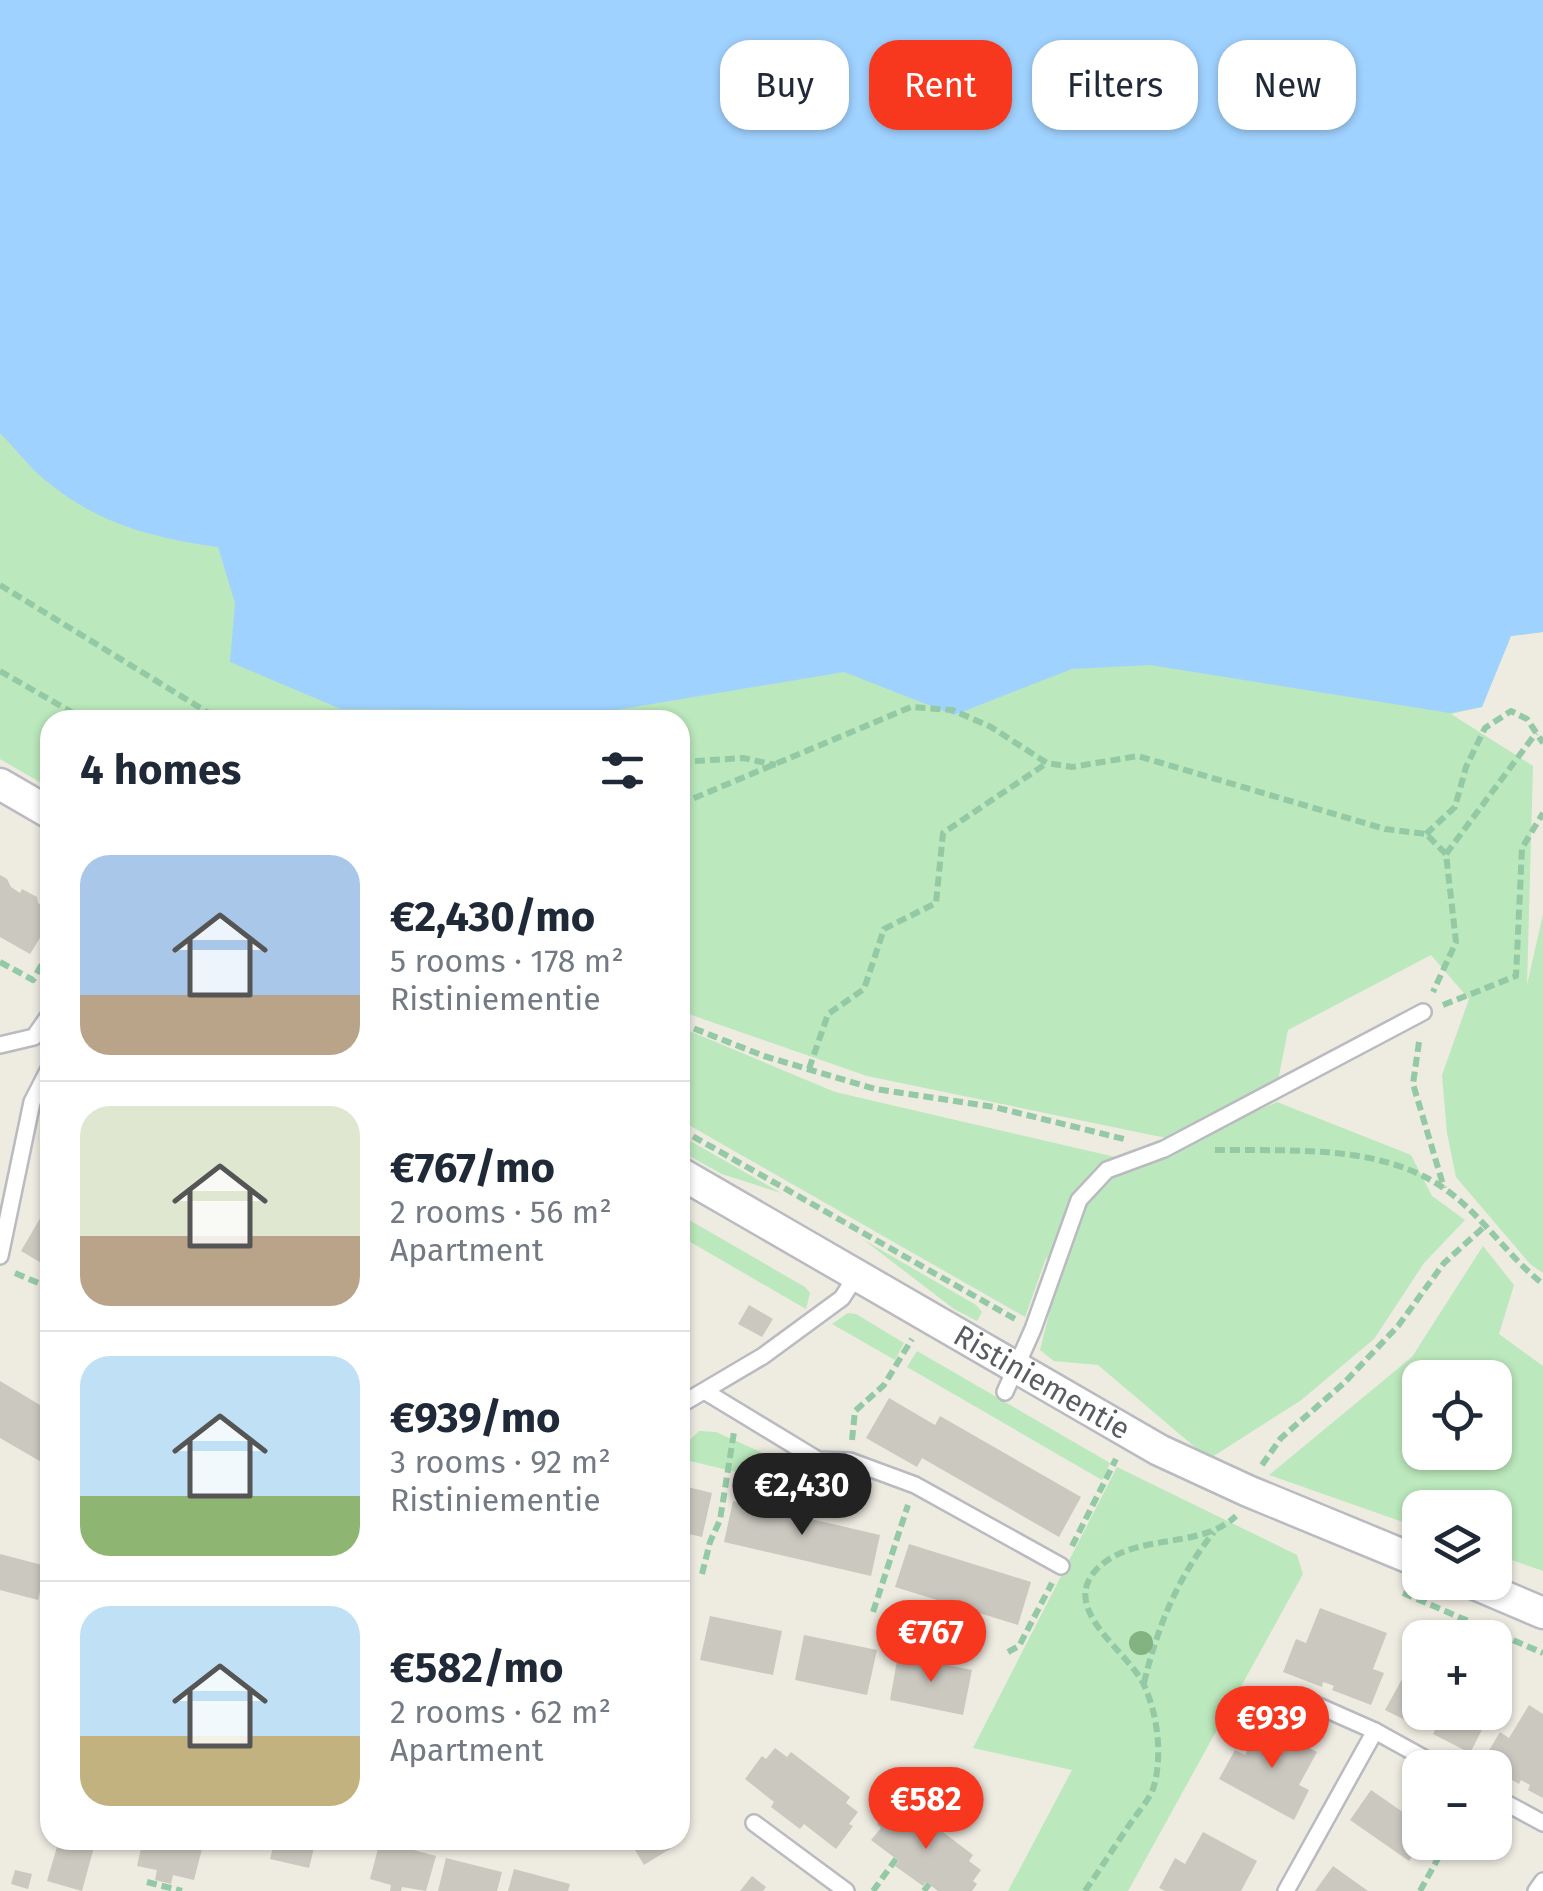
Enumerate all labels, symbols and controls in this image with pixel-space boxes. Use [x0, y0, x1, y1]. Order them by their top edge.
chip: Buy [720, 40, 849, 130]
chip: Rent [869, 40, 1012, 130]
chip: Filters [1032, 40, 1198, 130]
chip: New [1218, 40, 1356, 130]
icon: filters [595, 743, 650, 798]
text: 4 homes [80, 745, 241, 795]
text: €2,430/mo [390, 892, 595, 942]
icon: home [160, 895, 280, 1015]
text: 5 rooms · 178 m² [390, 942, 624, 980]
text: Ristiniementie [390, 980, 601, 1018]
text: €767/mo [390, 1143, 555, 1193]
icon: home [160, 1146, 280, 1266]
text: 2 rooms · 56 m² [390, 1193, 612, 1231]
text: Apartment [390, 1231, 544, 1269]
street label: Ristiniementie [947, 1317, 1136, 1447]
map controls [1402, 1360, 1512, 1860]
button: locate [1402, 1360, 1512, 1470]
text: €939/mo [390, 1393, 561, 1443]
icon: home [160, 1396, 280, 1516]
text: 3 rooms · 92 m² [390, 1443, 611, 1481]
pin: €2,430 [721, 1453, 883, 1538]
text: €2,430 [754, 1466, 850, 1504]
text: Ristiniementie [390, 1481, 601, 1519]
button: layers [1402, 1490, 1512, 1600]
pin: €767 [872, 1600, 990, 1685]
text: €767 [898, 1613, 964, 1651]
button: + [1402, 1620, 1512, 1730]
text: €582/mo [390, 1643, 564, 1693]
icon: home [160, 1646, 280, 1766]
pin: €939 [1213, 1686, 1331, 1771]
text: 2 rooms · 62 m² [390, 1693, 611, 1731]
text: €939 [1237, 1699, 1307, 1737]
text: Apartment [390, 1731, 544, 1769]
button: − [1402, 1750, 1512, 1860]
pin: €582 [867, 1767, 985, 1852]
text: €582 [891, 1780, 961, 1818]

